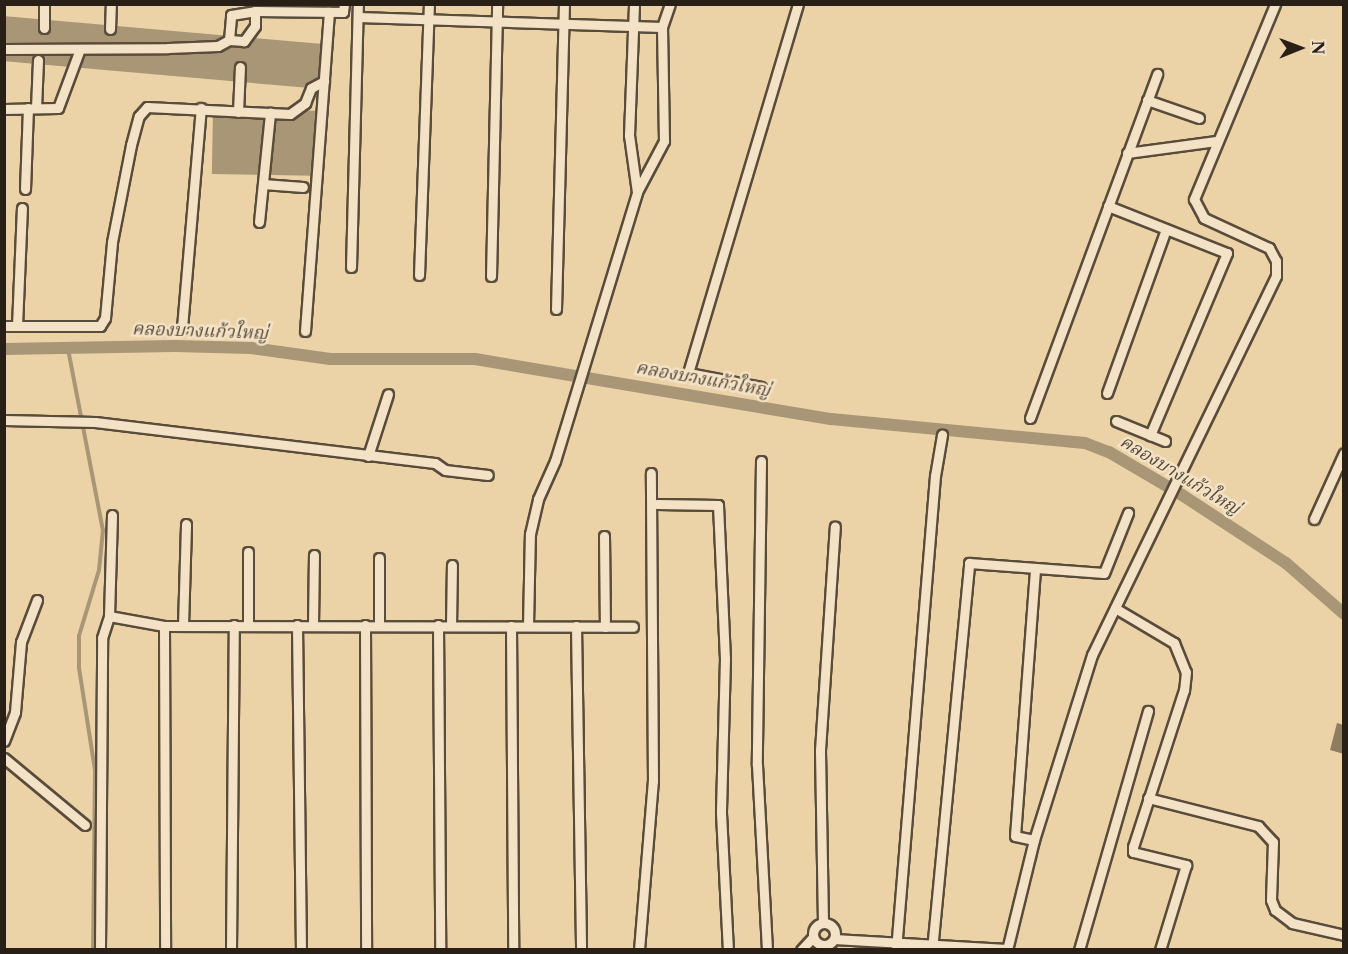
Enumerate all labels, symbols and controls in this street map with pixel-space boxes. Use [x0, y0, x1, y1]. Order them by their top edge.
north arrow [1270, 18, 1330, 78]
text: N [1308, 41, 1328, 55]
water label: คลองบางแก้วใหญ่ [132, 318, 268, 344]
water label: คลองบางแก้วใหญ่ [634, 357, 772, 401]
water label: คลองบางแก้วใหญ่ [1116, 431, 1244, 519]

